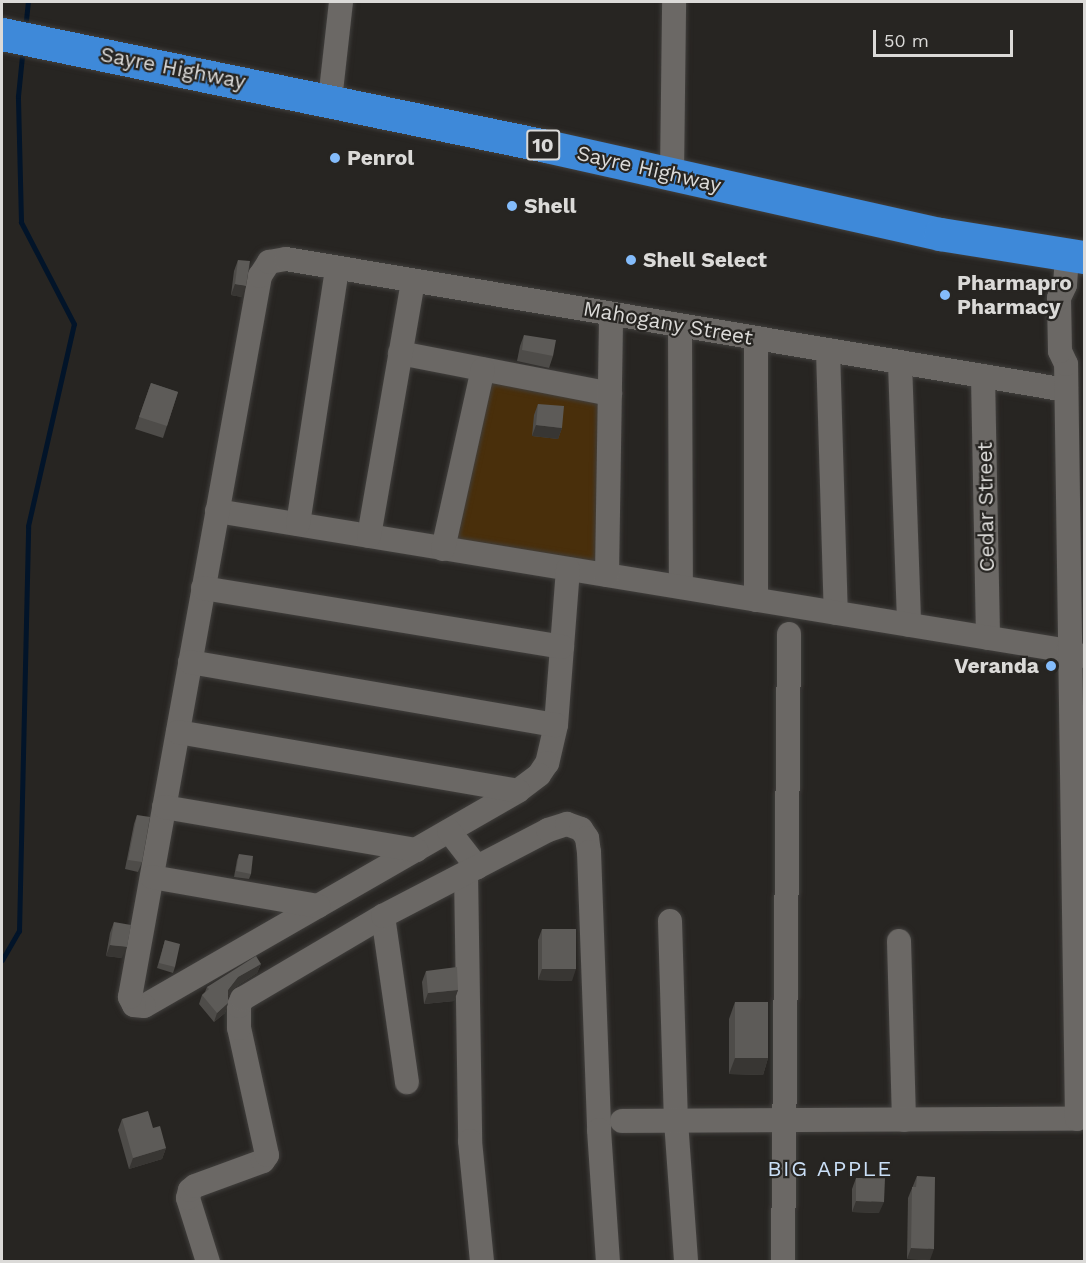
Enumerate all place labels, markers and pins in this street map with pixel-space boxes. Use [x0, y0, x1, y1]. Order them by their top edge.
place label: Penrol [347, 145, 414, 171]
marker: Penrol [328, 151, 342, 165]
place label: Shell [524, 193, 576, 219]
marker: Shell [505, 199, 519, 213]
place label: Shell Select [643, 247, 767, 273]
marker: Shell Select [624, 253, 638, 267]
place label: Pharmapro Pharmacy [957, 270, 1072, 320]
marker: Pharmapro Pharmacy [938, 288, 952, 302]
place label: Veranda [954, 653, 1039, 679]
marker: Veranda [1044, 659, 1058, 673]

